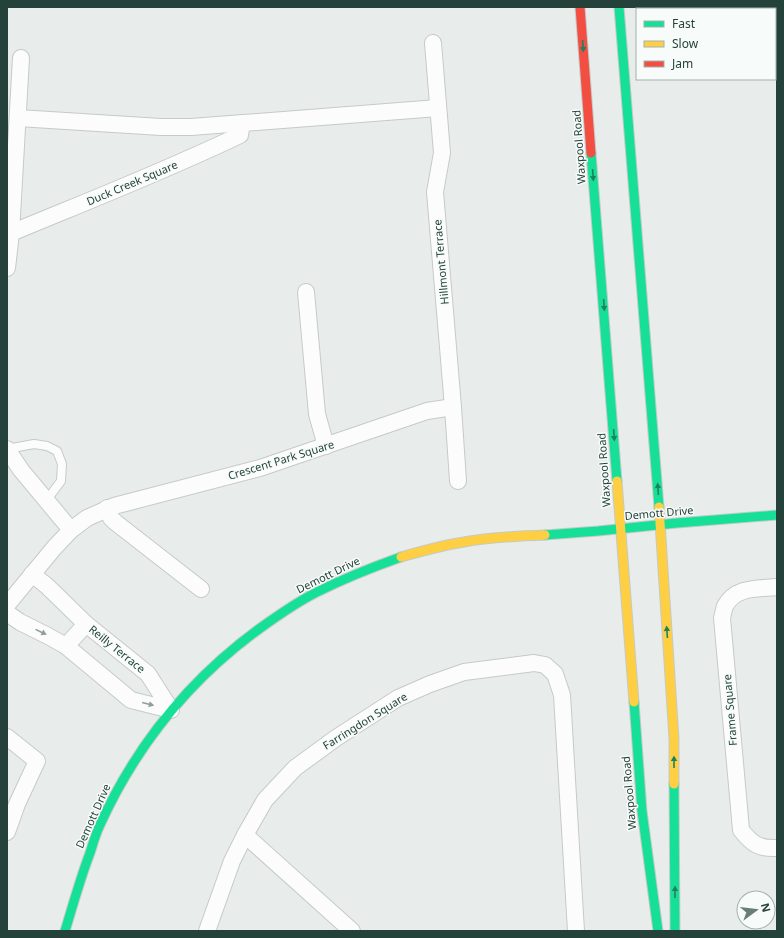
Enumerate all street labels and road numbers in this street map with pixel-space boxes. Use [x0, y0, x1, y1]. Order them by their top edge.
street label: Waxpool Road [568, 109, 589, 185]
street label: Duck Creek Square [84, 157, 180, 209]
street label: Hillmont Terrace [429, 219, 452, 305]
street label: Waxpool Road [593, 432, 614, 508]
street label: Crescent Park Square [226, 436, 336, 483]
street label: Demott Drive [624, 502, 694, 523]
street label: Demott Drive [293, 553, 362, 596]
street label: Reilly Terrace [86, 621, 149, 676]
street label: Frame Square [719, 674, 740, 746]
street label: Farringdon Square [320, 689, 410, 753]
street label: Waxpool Road [618, 755, 639, 831]
street label: Demott Drive [72, 781, 113, 850]

